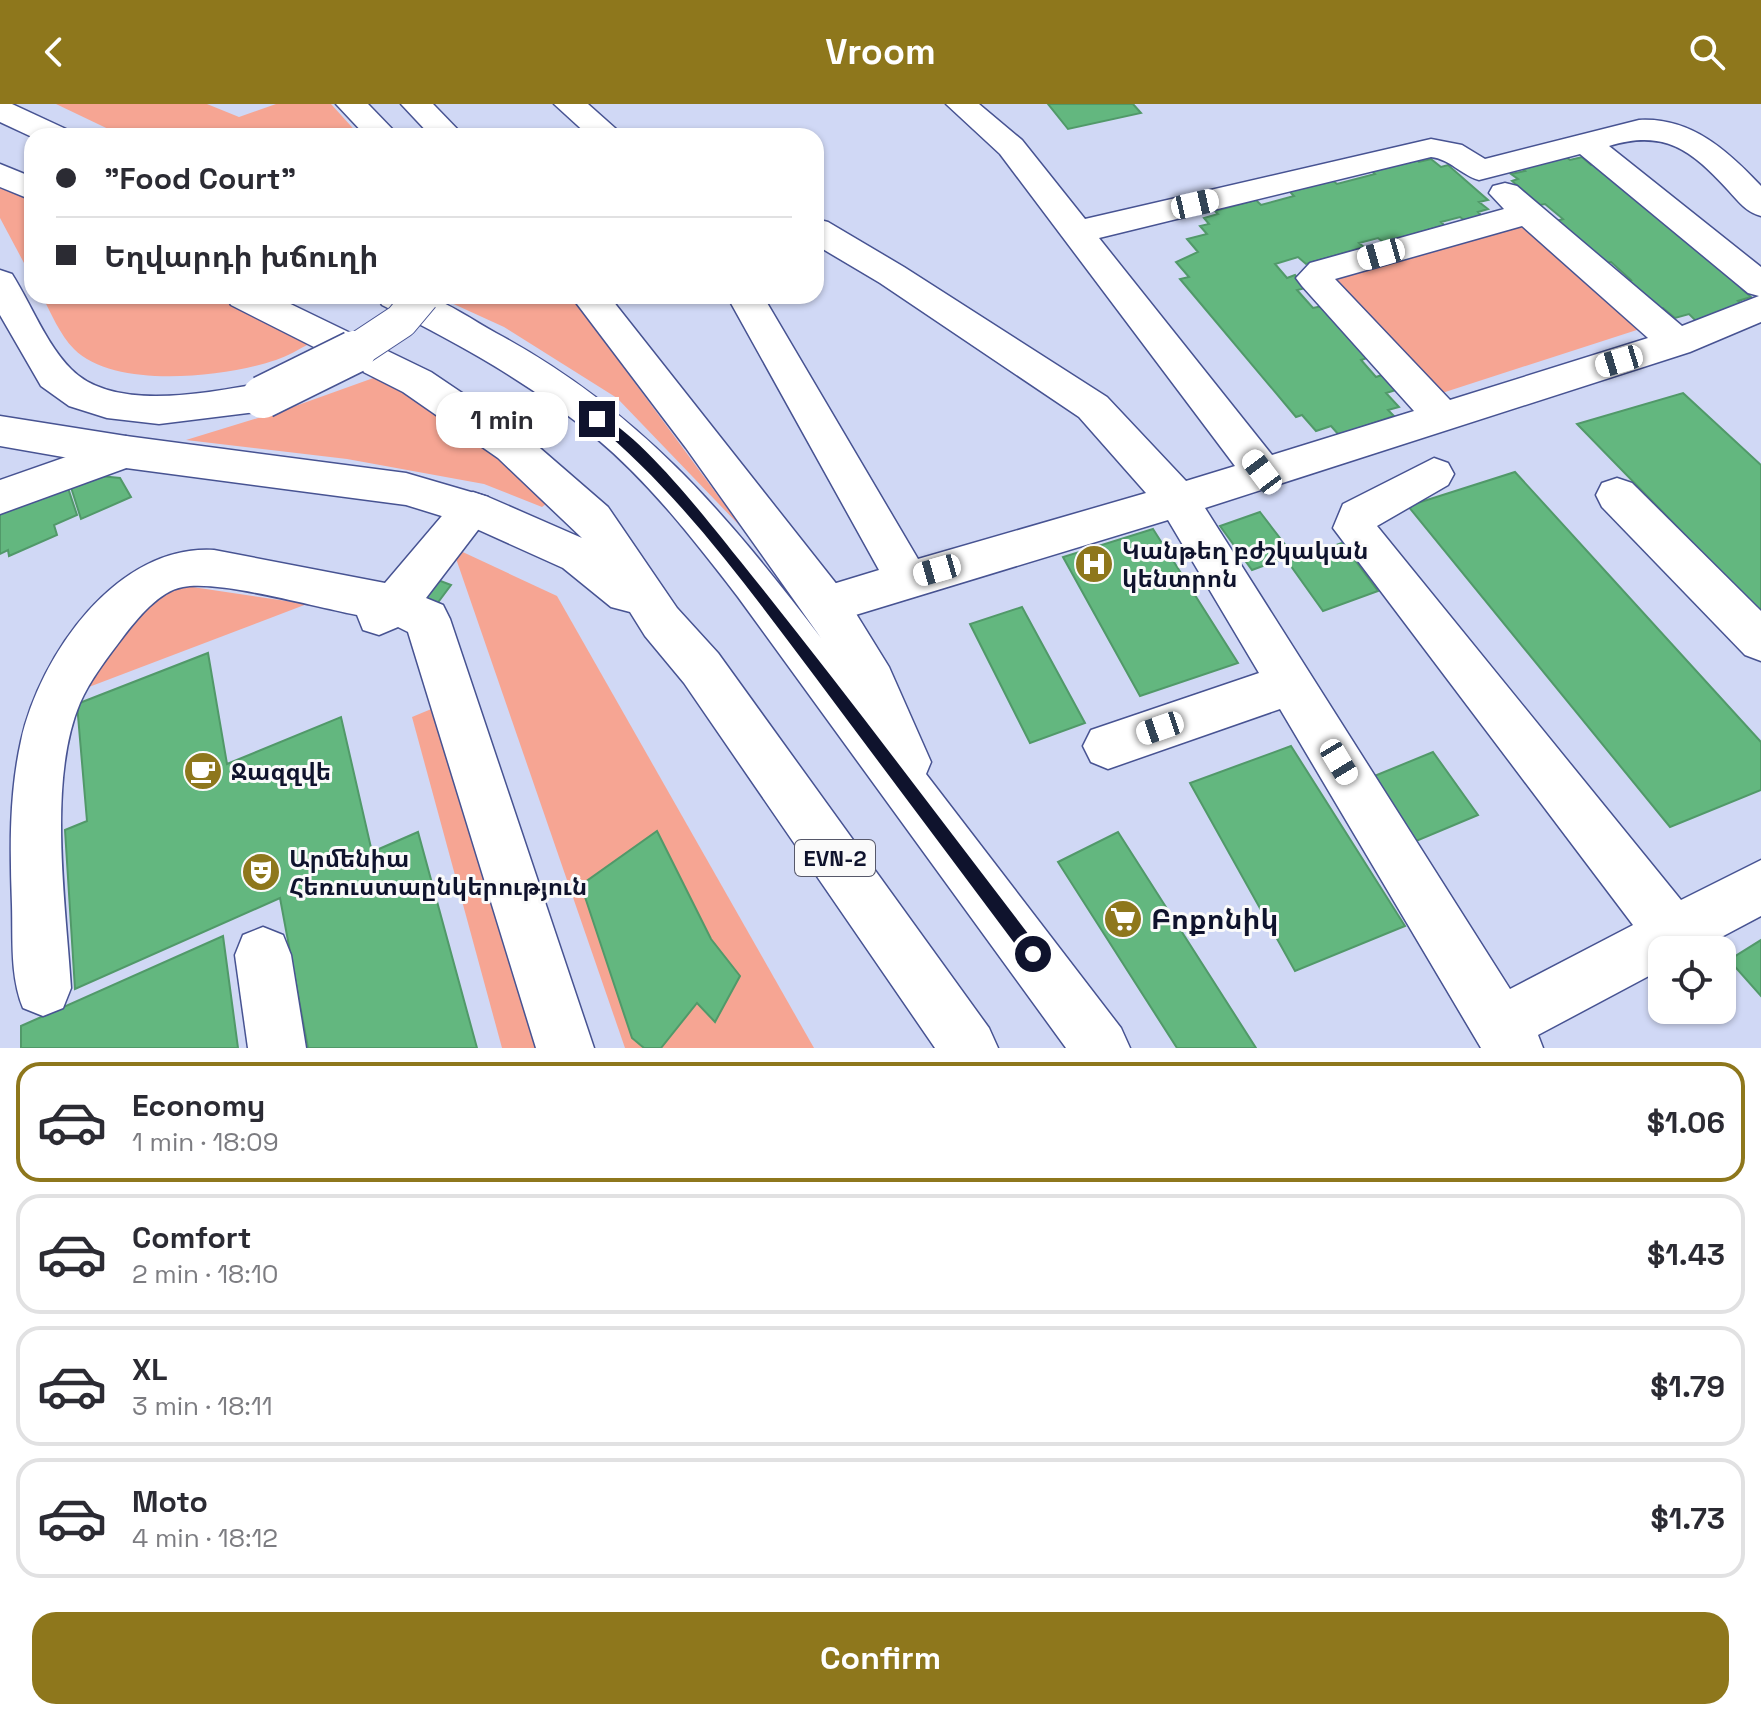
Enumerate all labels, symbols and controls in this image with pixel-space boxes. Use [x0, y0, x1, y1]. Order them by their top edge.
text: Vroom [825, 29, 936, 75]
icon: back [32, 30, 76, 74]
icon: search [1685, 30, 1729, 74]
text: "Food Court" [104, 159, 296, 198]
car [1169, 187, 1221, 221]
car [1355, 236, 1407, 272]
text: Եղվարդի խճուղի [104, 237, 378, 276]
car [1593, 343, 1645, 379]
callout: 1 min [437, 391, 569, 447]
route end [579, 401, 615, 437]
text: 1 min [470, 403, 534, 437]
car [1238, 446, 1286, 498]
place label: Կանթեղ բժշկական կենտրոն [1122, 535, 1368, 594]
hospital icon: Կանթեղ բժշկական կենտրոն [1073, 543, 1115, 585]
car [911, 552, 963, 588]
car [1133, 709, 1187, 747]
car [1316, 735, 1362, 789]
cafe icon: Ջազզվե [182, 750, 224, 792]
place label: Ջազզվե [231, 756, 331, 787]
road number: EVN-2 [795, 840, 875, 876]
place label: Արմենիա Հեռուստաընկերություն [289, 843, 587, 902]
theatre icon: Արմենիա Հեռուստաընկերություն [240, 851, 282, 893]
supermarket icon: Բոքոնիկ [1102, 898, 1144, 940]
place label: Բոքոնիկ [1151, 901, 1279, 937]
route start [1015, 936, 1051, 972]
map controls [1648, 936, 1736, 1024]
button: locate [1648, 936, 1736, 1024]
icon: car [36, 1086, 108, 1158]
text: Economy [132, 1086, 265, 1125]
text: $1.06 [1647, 1103, 1725, 1142]
text: 1 min · 18:09 [132, 1125, 279, 1159]
icon: car [36, 1218, 108, 1290]
text: Comfort [132, 1218, 251, 1257]
text: $1.43 [1647, 1235, 1725, 1274]
text: 2 min · 18:10 [132, 1257, 278, 1291]
icon: car [36, 1350, 108, 1422]
text: XL [132, 1350, 168, 1389]
text: $1.79 [1650, 1367, 1725, 1406]
text: 3 min · 18:11 [132, 1389, 273, 1423]
icon: car [36, 1482, 108, 1554]
text: Moto [132, 1482, 208, 1521]
text: $1.73 [1650, 1499, 1725, 1538]
text: 4 min · 18:12 [132, 1521, 278, 1555]
button: Confirm [32, 1612, 1729, 1704]

